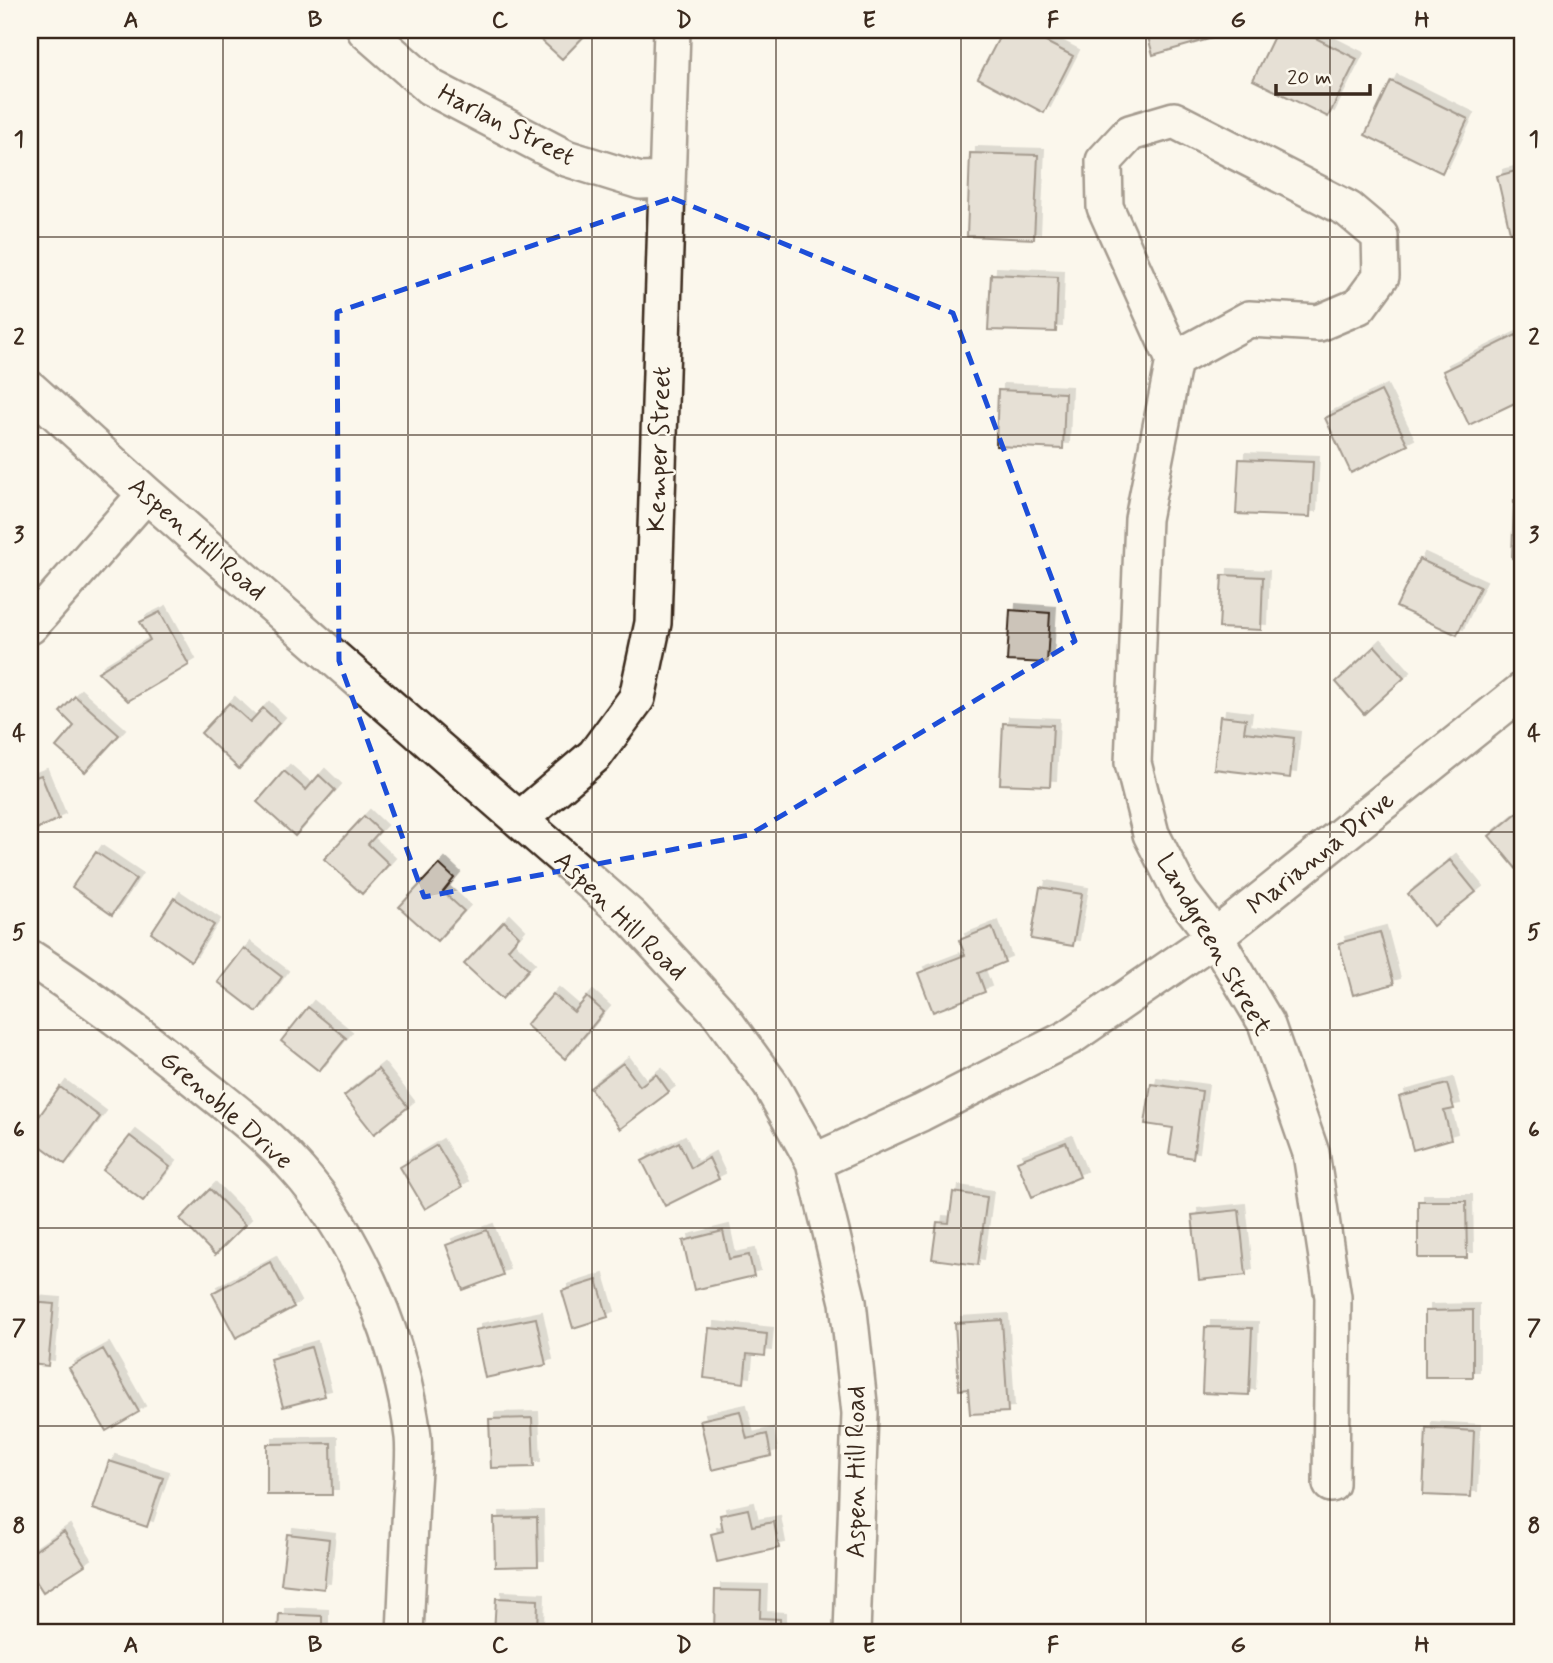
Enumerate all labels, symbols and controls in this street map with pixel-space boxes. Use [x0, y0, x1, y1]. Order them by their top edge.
text: A [123, 6, 139, 36]
text: B [308, 6, 323, 36]
text: C [492, 6, 509, 36]
text: D [676, 6, 692, 36]
text: E [862, 6, 876, 36]
text: F [1047, 6, 1059, 36]
text: G [1230, 6, 1246, 36]
text: H [1414, 6, 1430, 36]
scale bar [1276, 52, 1371, 96]
text: 20 m [1287, 64, 1332, 92]
street label: Harlan Street [432, 77, 580, 175]
text: 1 [14, 125, 24, 155]
text: 1 [1529, 125, 1539, 155]
text: 2 [13, 323, 25, 353]
text: 2 [1528, 323, 1540, 353]
street label: Kemper Street [640, 366, 680, 533]
street label: Aspen Hill Road [120, 470, 273, 609]
text: 3 [14, 521, 25, 551]
text: 3 [1529, 521, 1540, 551]
text: 4 [12, 719, 26, 749]
text: 4 [1527, 719, 1541, 749]
street label: Marianna Drive [1240, 784, 1402, 924]
street label: Aspen Hill Road [546, 844, 693, 989]
street label: Landgreen Street [1147, 848, 1279, 1042]
text: 5 [12, 918, 26, 948]
text: 5 [1527, 918, 1541, 948]
street label: Grenoble Drive [152, 1043, 300, 1178]
text: 6 [13, 1116, 25, 1146]
text: 6 [1528, 1116, 1540, 1146]
text: 7 [12, 1314, 26, 1344]
text: 7 [1527, 1314, 1541, 1344]
street label: Aspen Hill Road [840, 1386, 874, 1558]
text: 8 [13, 1512, 25, 1542]
text: 8 [1528, 1512, 1540, 1542]
text: A [123, 1631, 139, 1661]
text: B [308, 1631, 323, 1661]
text: C [492, 1631, 509, 1661]
text: D [676, 1631, 692, 1661]
text: E [862, 1631, 876, 1661]
text: F [1047, 1631, 1059, 1661]
text: G [1230, 1631, 1246, 1661]
text: H [1414, 1631, 1430, 1661]

